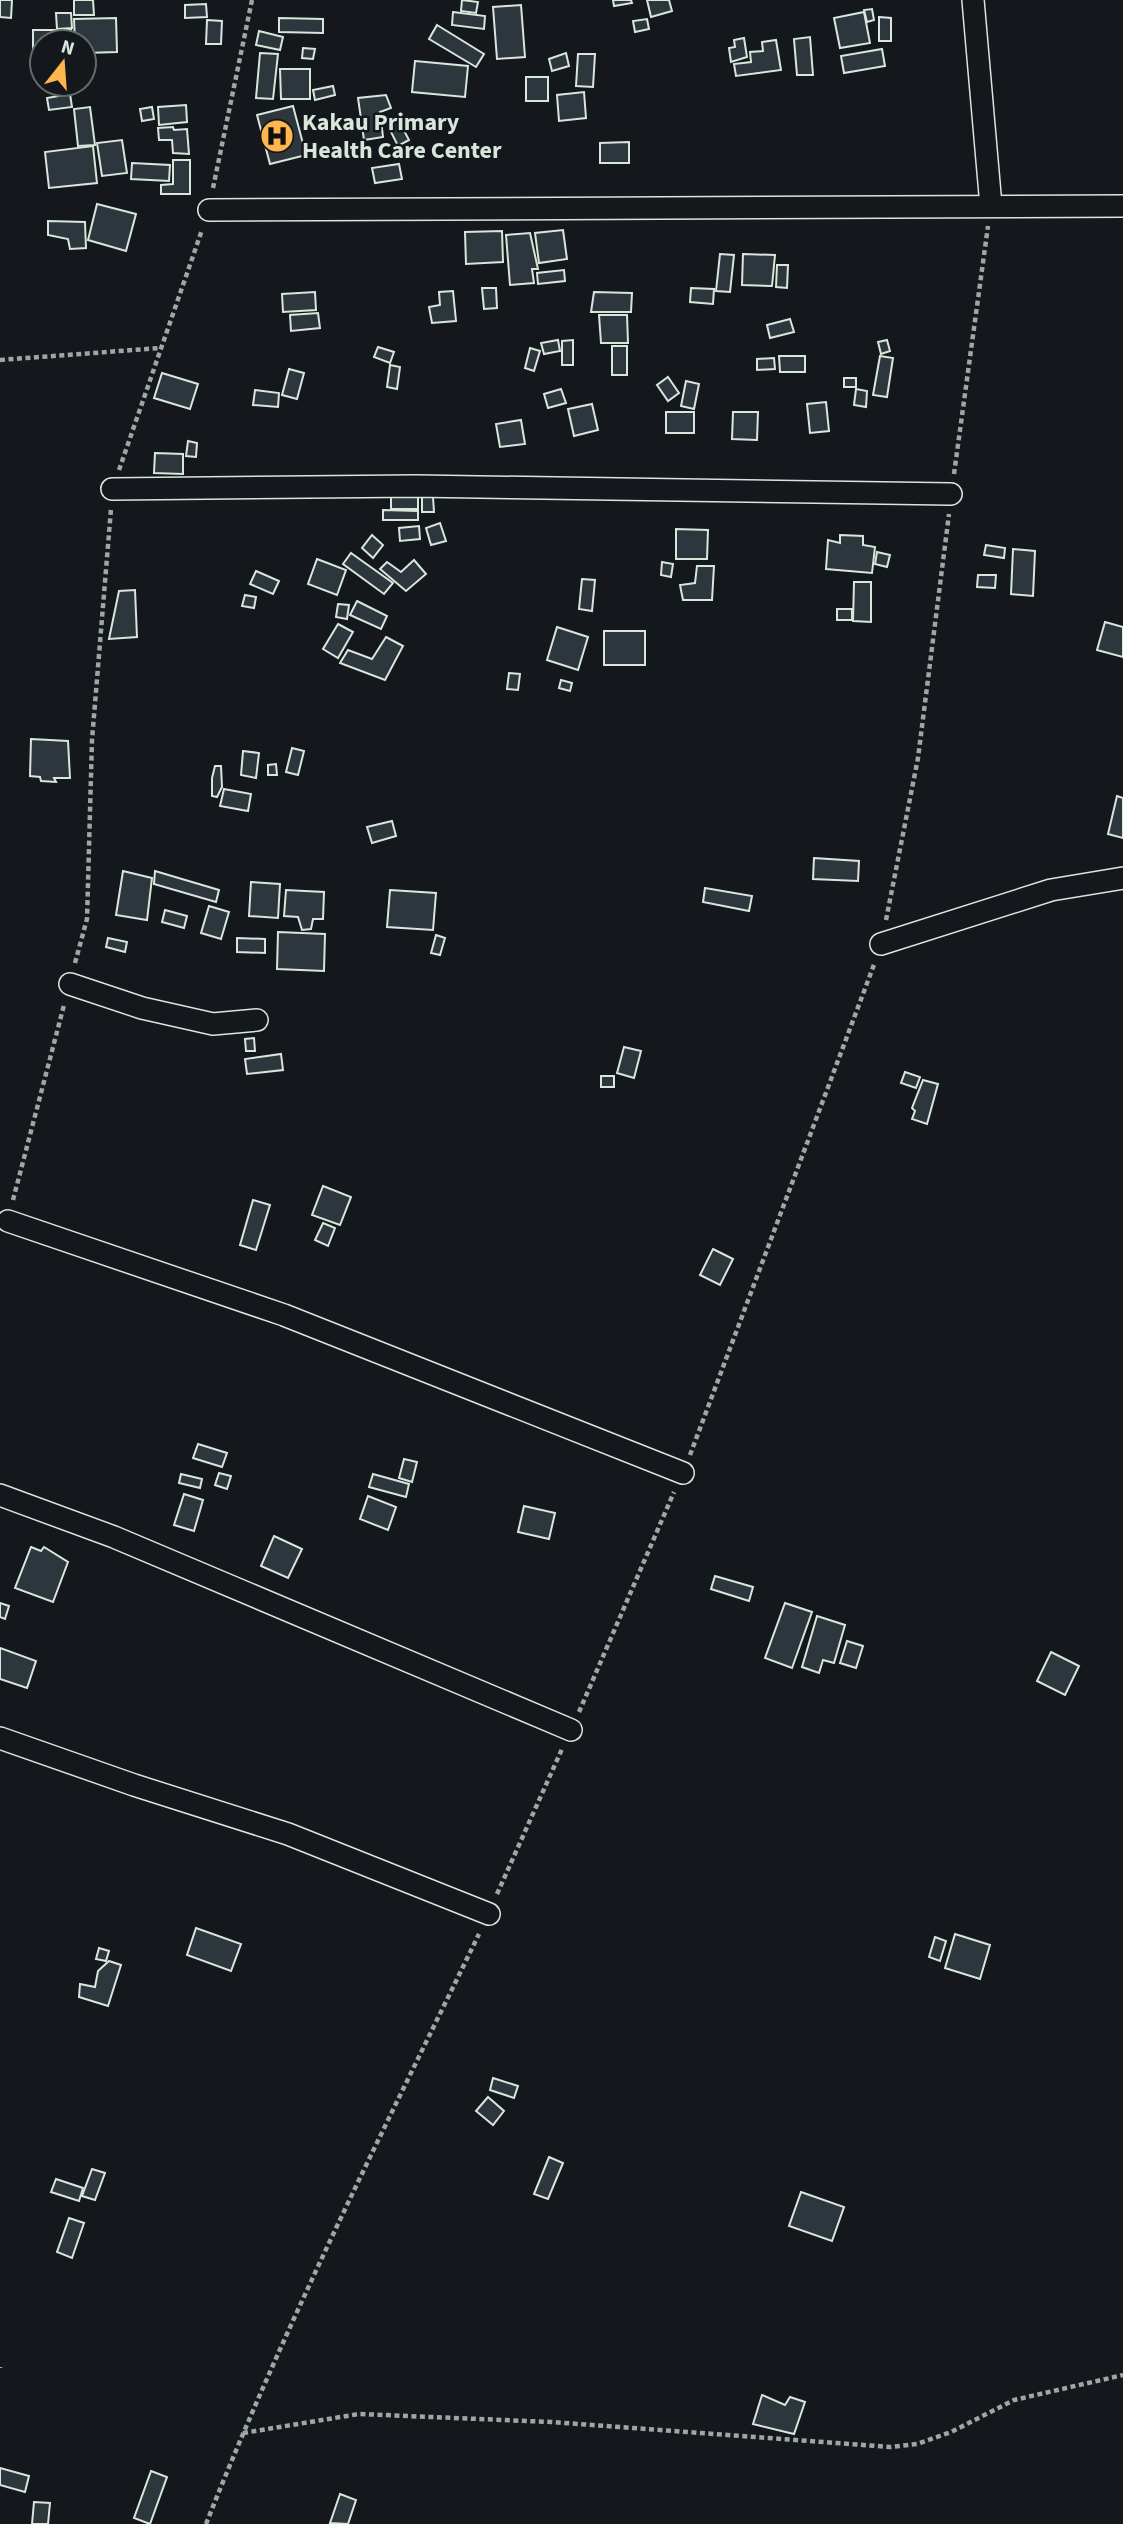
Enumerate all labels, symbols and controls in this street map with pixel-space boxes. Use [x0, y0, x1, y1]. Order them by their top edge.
north arrow [28, 28, 98, 98]
text: N [58, 33, 78, 63]
place label: Kakau Primary Health Care Center [302, 105, 502, 168]
hospital icon: Kakau Primary Health Care Center [258, 117, 296, 155]

